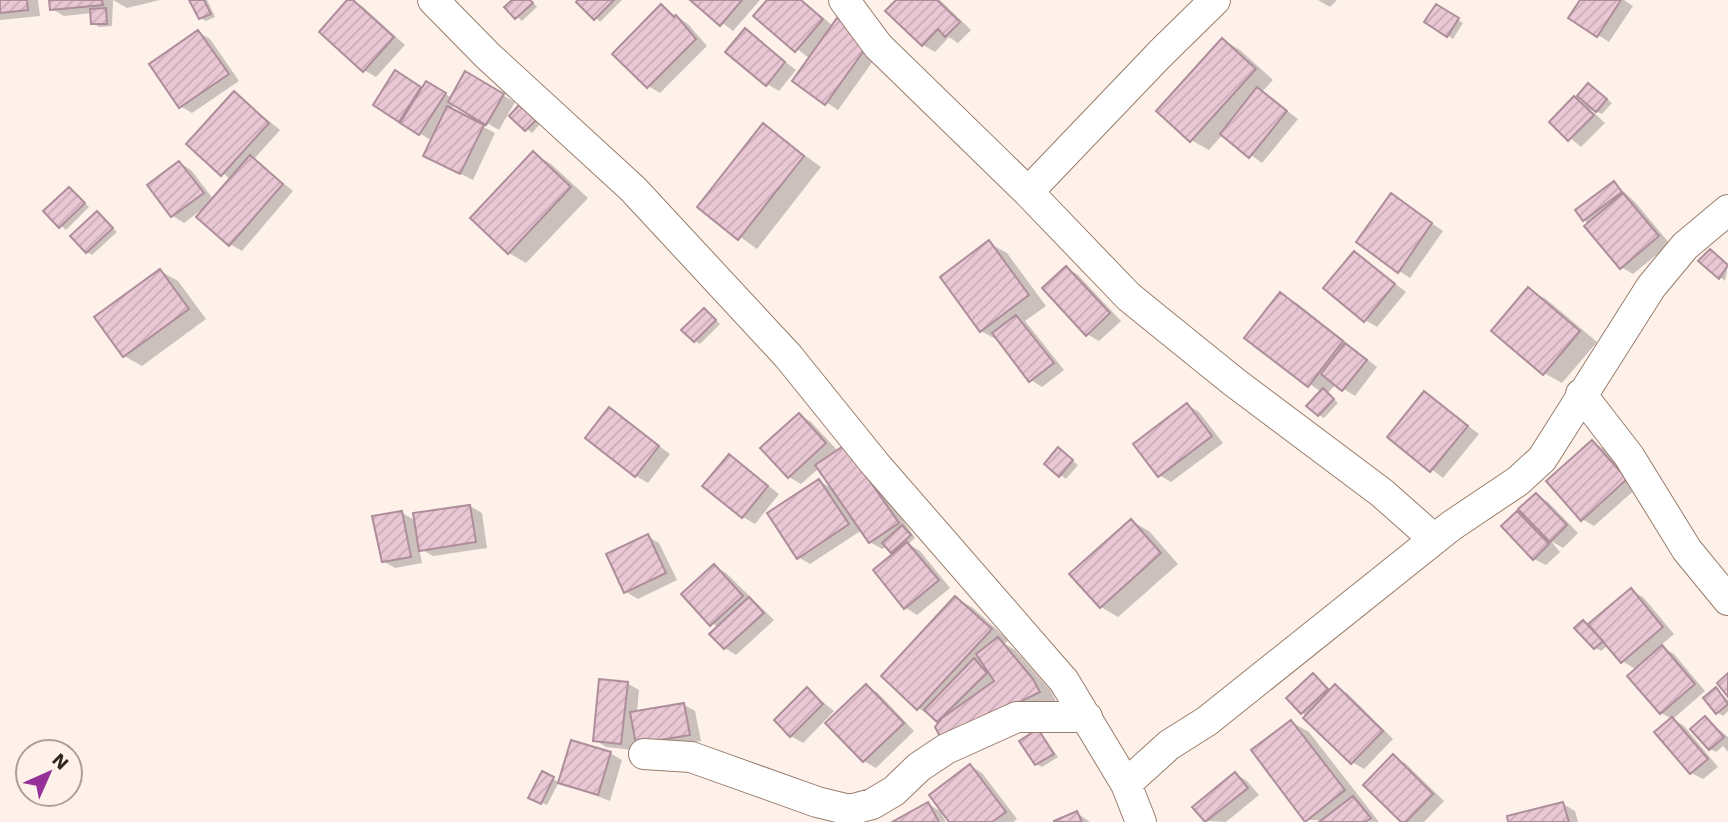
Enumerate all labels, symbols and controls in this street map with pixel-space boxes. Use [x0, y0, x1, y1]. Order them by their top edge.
north arrow [14, 738, 84, 808]
text: N [48, 748, 74, 774]

